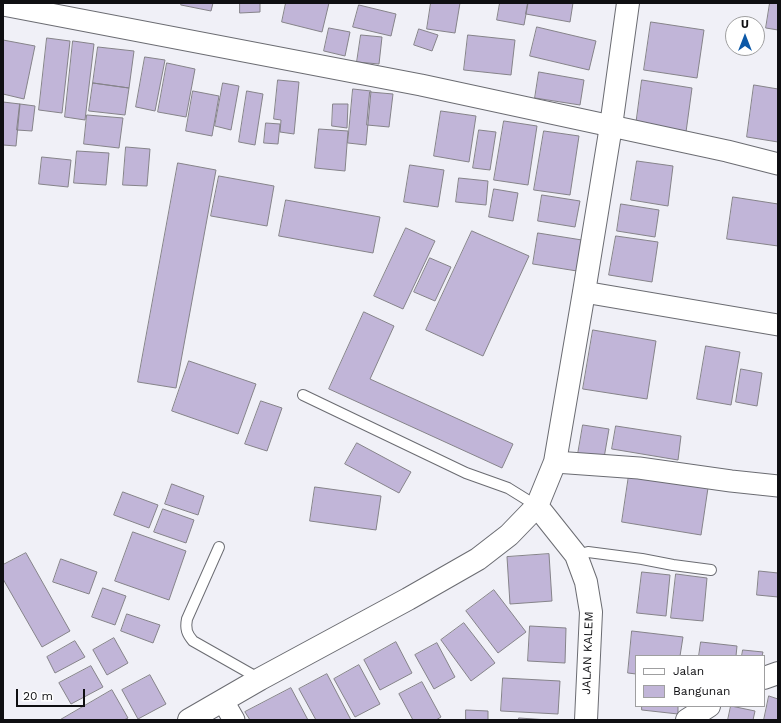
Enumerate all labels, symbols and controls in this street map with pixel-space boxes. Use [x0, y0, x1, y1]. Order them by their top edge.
north arrow [725, 16, 765, 56]
text: U [741, 18, 749, 31]
street label: JALAN KALEM [579, 611, 597, 695]
legend [635, 655, 765, 707]
text: Jalan [673, 664, 704, 678]
scale bar [18, 681, 87, 707]
text: Bangunan [673, 684, 731, 698]
text: 20 m [23, 689, 53, 703]

